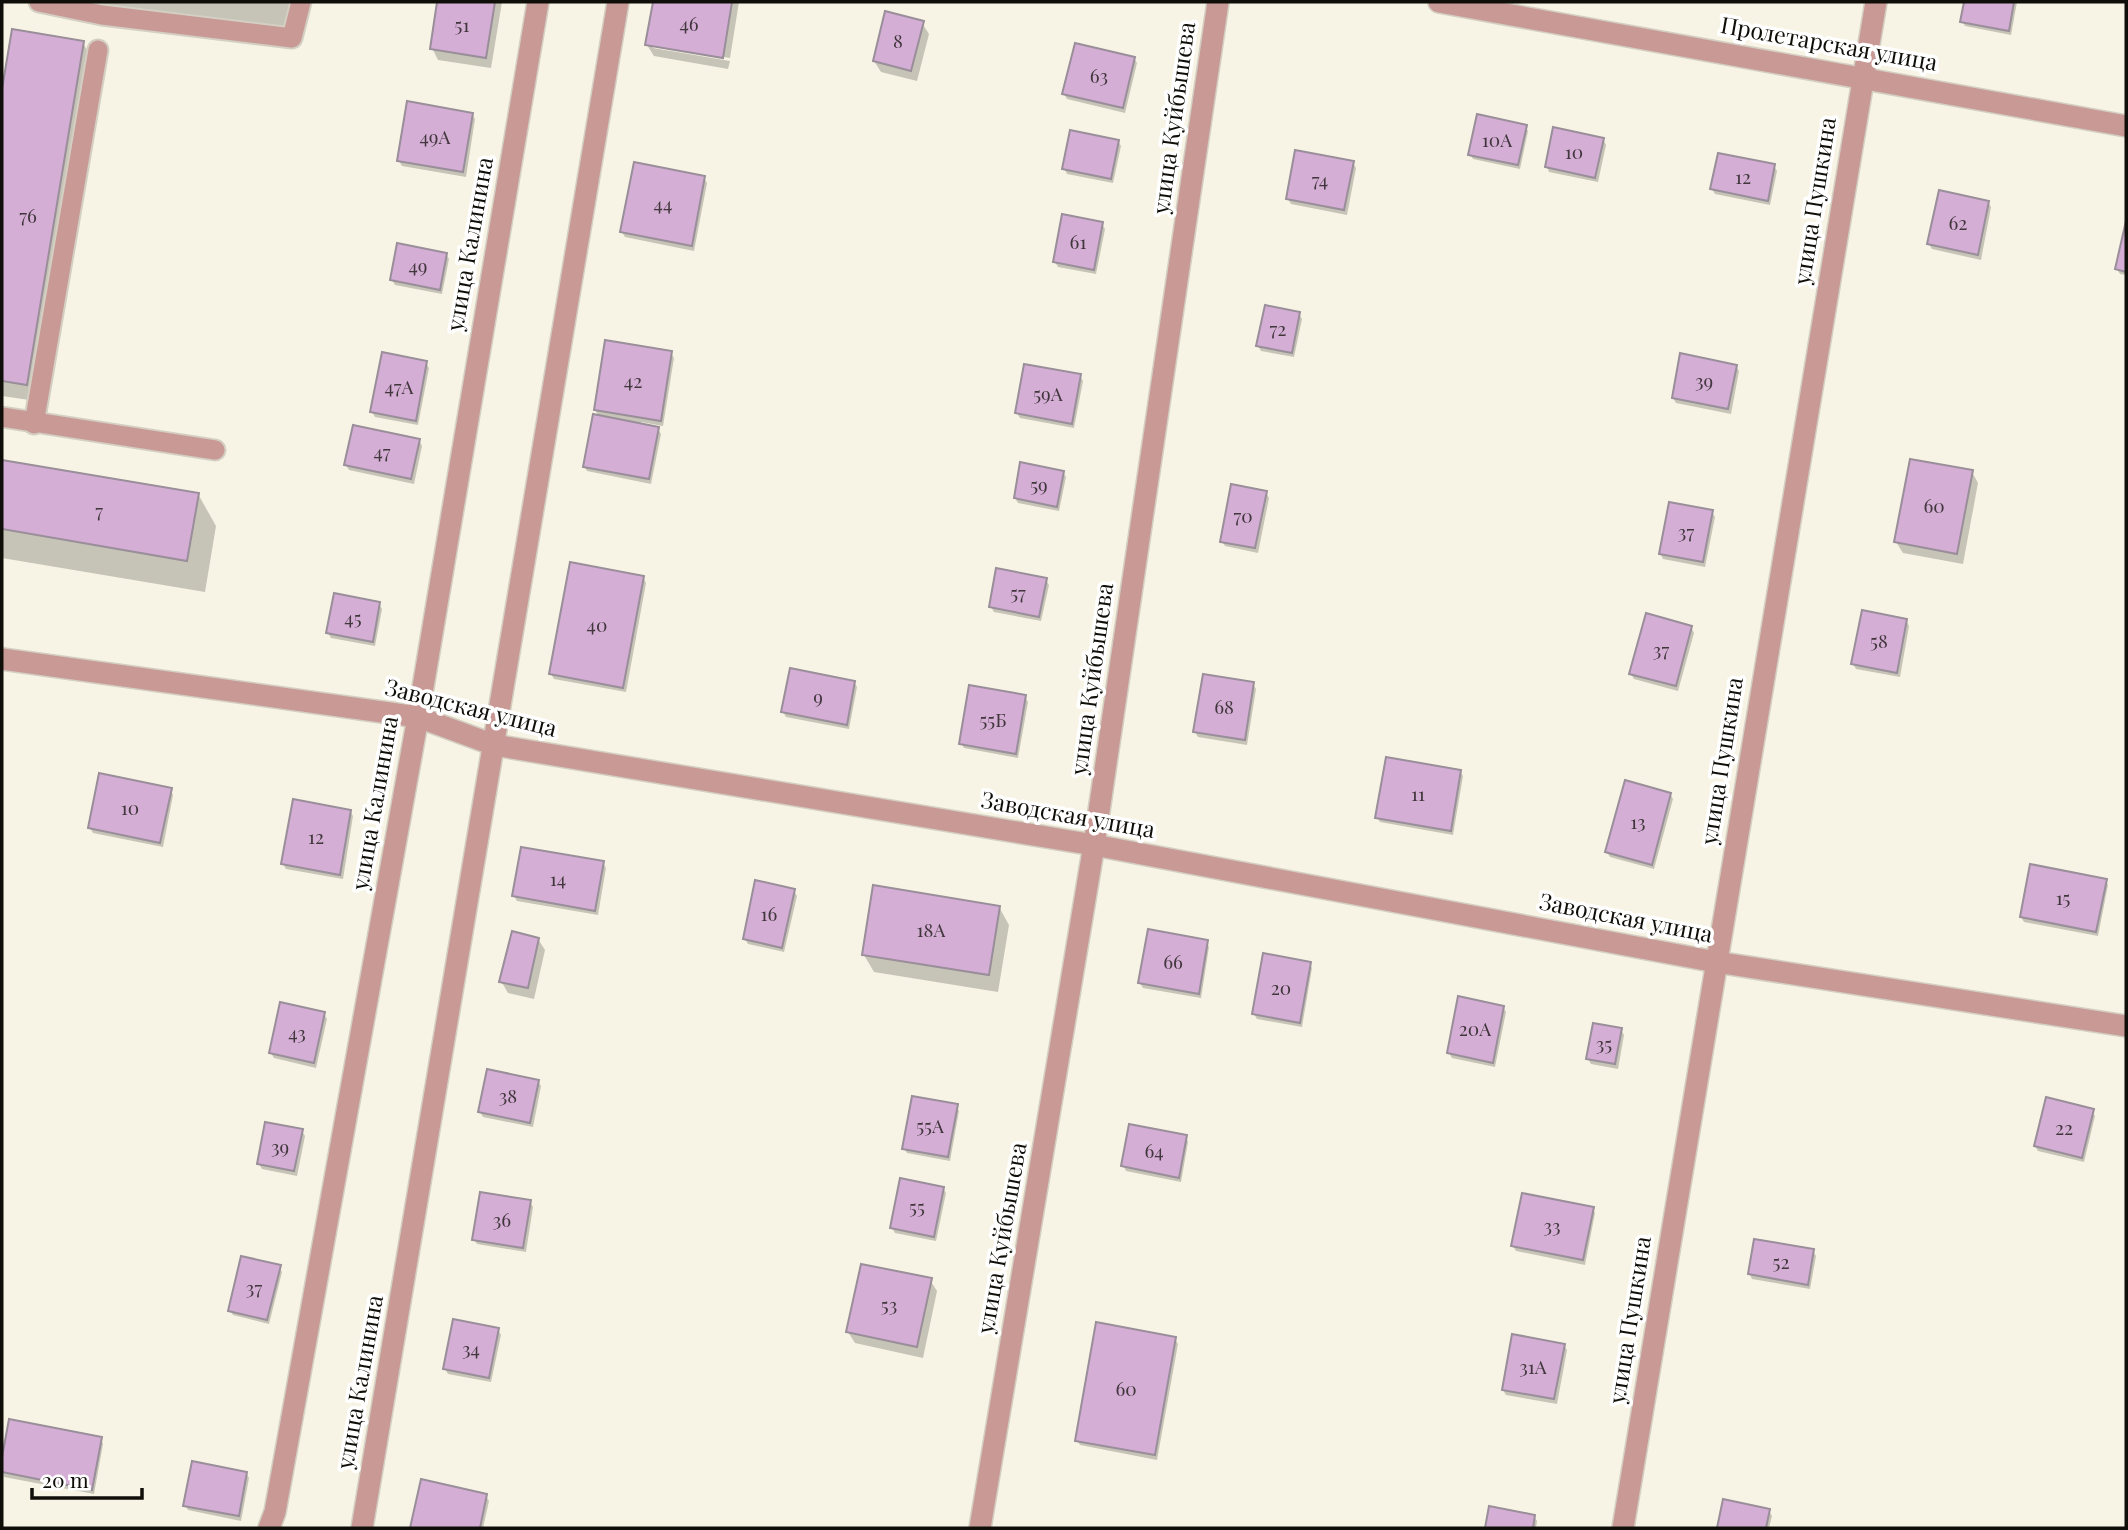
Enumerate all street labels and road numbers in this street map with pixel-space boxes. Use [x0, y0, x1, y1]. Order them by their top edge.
street label: Пролетарская улица [1718, 8, 1941, 77]
street label: улица Куйбышева [1144, 19, 1201, 217]
street label: улица Пушкина [1785, 114, 1842, 288]
street label: улица Калинина [438, 154, 499, 334]
street label: улица Куйбышева [1062, 580, 1119, 778]
street label: Заводская улица [382, 670, 561, 743]
street label: улица Пушкина [1692, 674, 1749, 848]
street label: улица Калинина [343, 713, 404, 893]
street label: Заводская улица [979, 783, 1158, 844]
street label: Заводская улица [1537, 885, 1716, 949]
street label: улица Куйбышева [968, 1139, 1033, 1337]
street label: улица Пушкина [1600, 1233, 1657, 1407]
street label: улица Калинина [328, 1292, 389, 1472]

